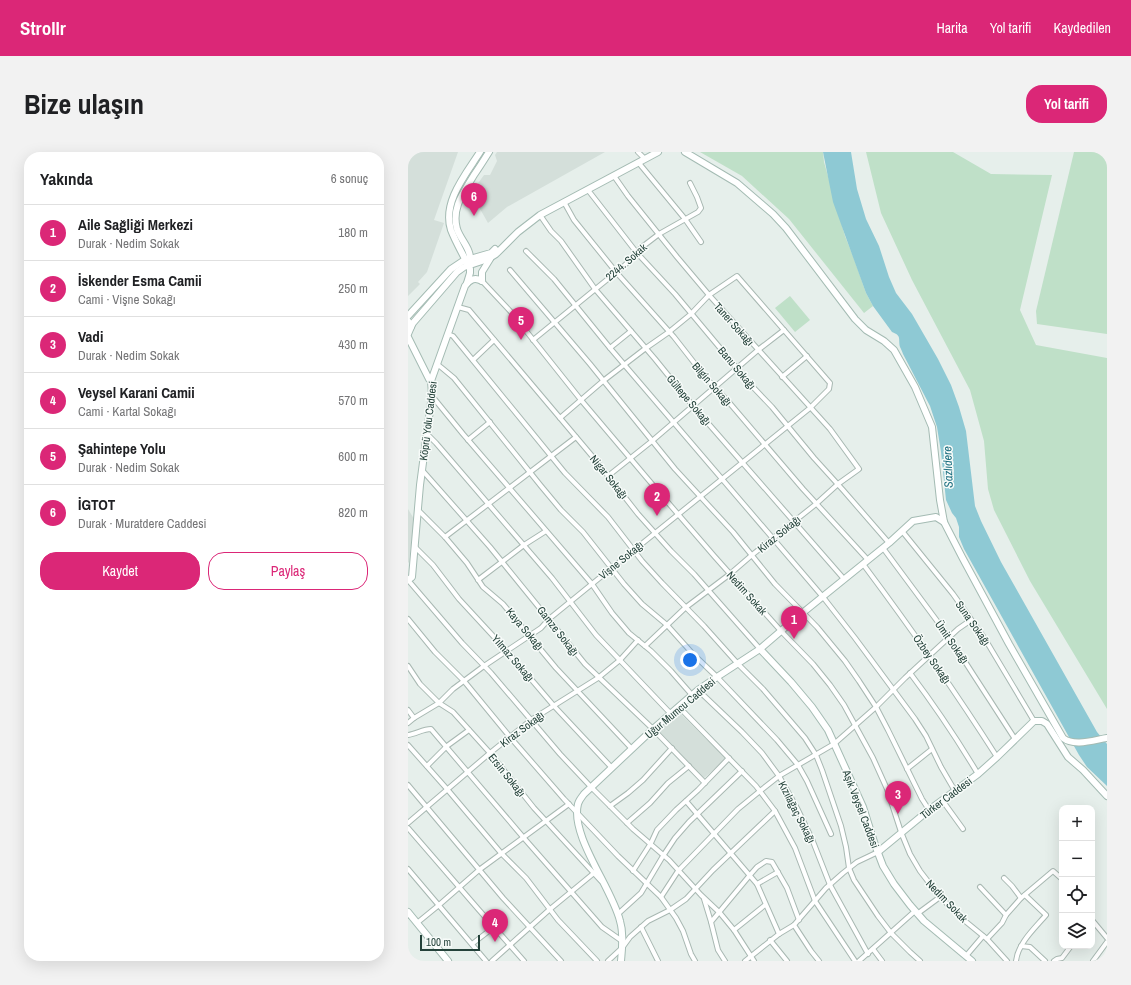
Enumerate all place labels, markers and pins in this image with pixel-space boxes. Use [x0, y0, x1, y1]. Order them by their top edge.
pin: 6 [461, 183, 487, 216]
pin: 5 [508, 307, 534, 340]
pin: 2 [644, 483, 670, 516]
pin: 1 [781, 606, 807, 639]
pin: 3 [885, 781, 911, 814]
pin: 4 [482, 909, 508, 942]

